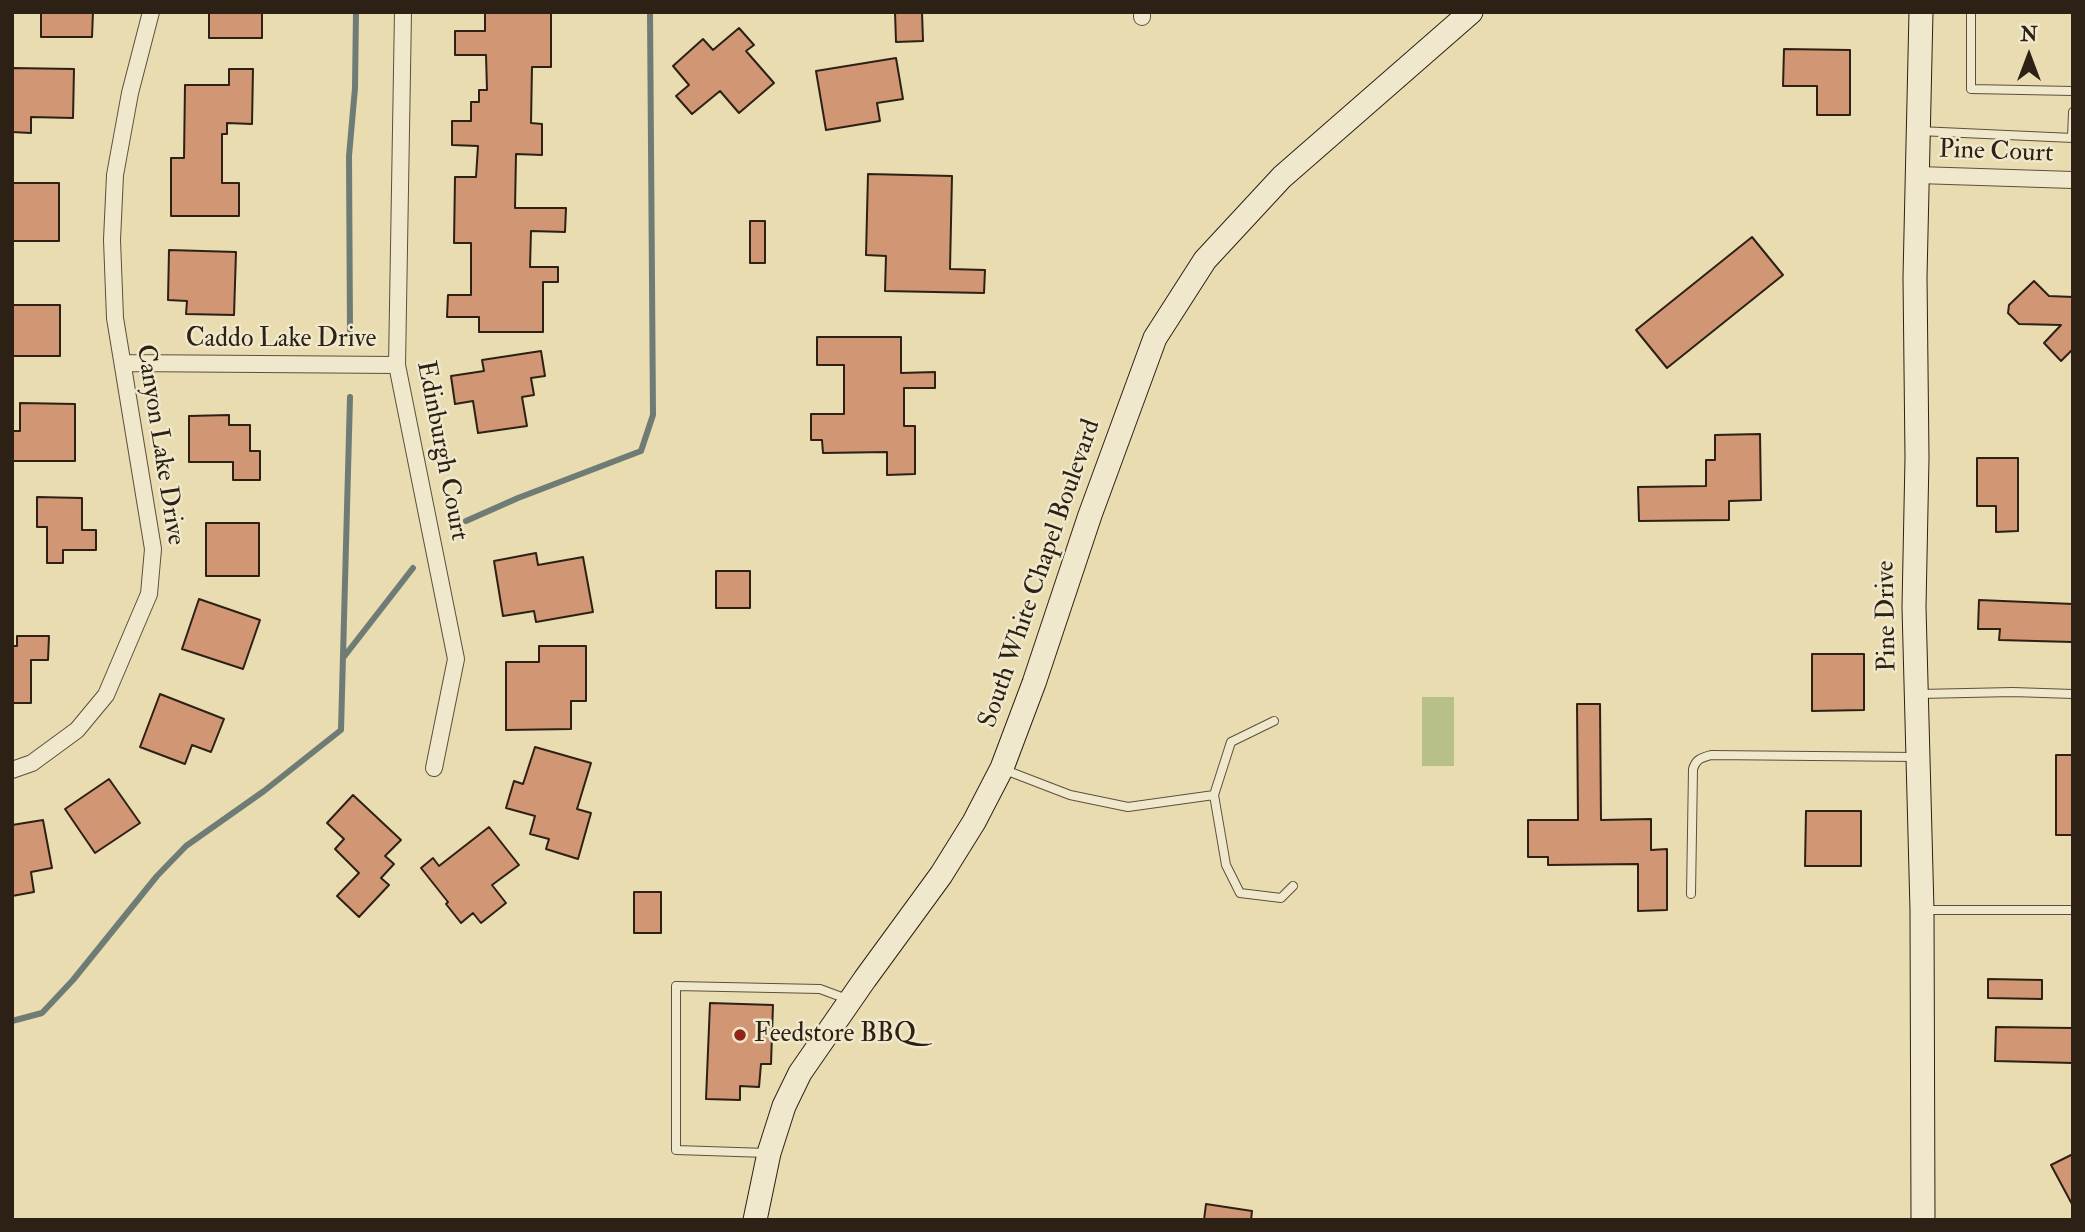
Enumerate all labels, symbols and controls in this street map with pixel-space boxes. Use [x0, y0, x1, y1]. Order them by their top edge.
north arrow [1994, 21, 2064, 91]
text: N [2020, 23, 2038, 47]
street label: Pine Court [1938, 135, 2054, 171]
street label: Caddo Lake Drive [186, 324, 376, 356]
street label: Canyon Lake Drive [128, 342, 190, 548]
street label: Edinburgh Court [408, 358, 474, 544]
street label: South White Chapel Boulevard [974, 416, 1108, 732]
street label: Pine Drive [1871, 560, 1905, 672]
place label: Feedstore BBQ [754, 1019, 916, 1051]
marker: Feedstore BBQ [732, 1027, 748, 1043]

